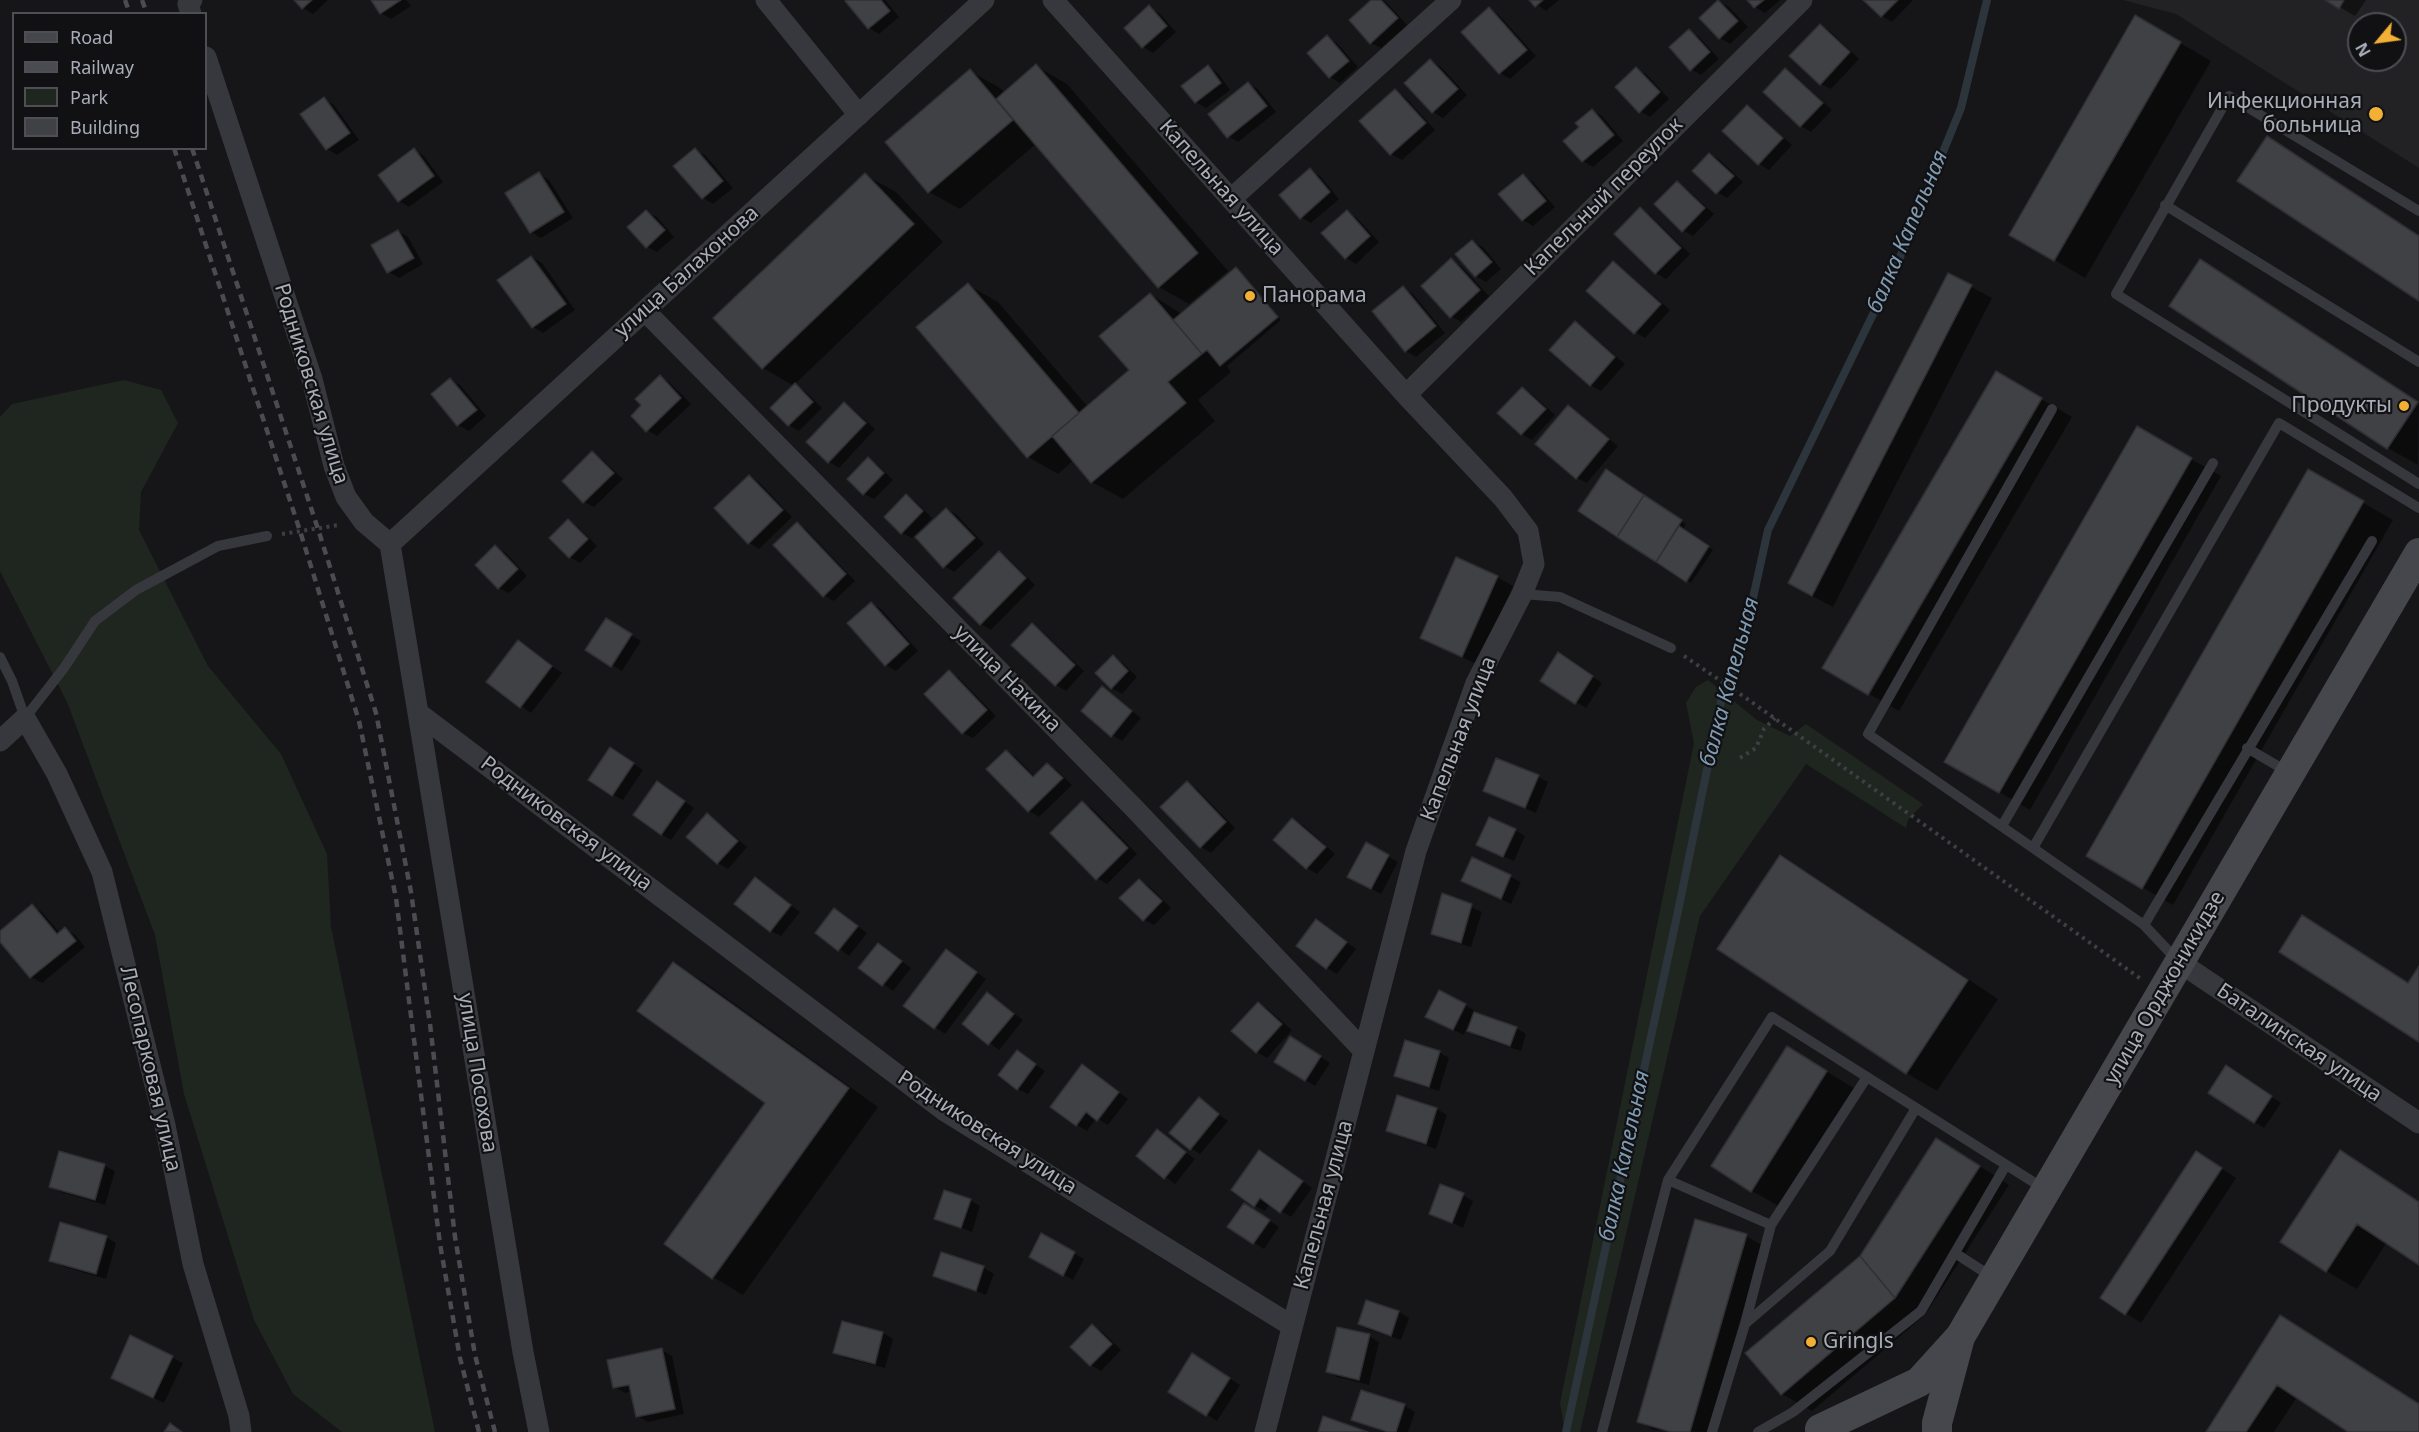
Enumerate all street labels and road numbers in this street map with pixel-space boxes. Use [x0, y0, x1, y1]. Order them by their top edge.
street label: Капельный переулок [1520, 113, 1688, 281]
street label: Капельная улица [1153, 115, 1289, 261]
street label: улица Балахонова [610, 201, 764, 343]
street label: Родниковская улица [268, 281, 354, 487]
street label: улица Накина [948, 620, 1066, 738]
street label: Капельная улица [1416, 653, 1502, 825]
street label: Родниковская улица [475, 751, 657, 897]
street label: улица Орджоникидзе [2099, 887, 2231, 1089]
street label: Лесопарковая улица [114, 964, 186, 1174]
street label: Баталинская улица [2212, 978, 2386, 1108]
street label: улица Посохова [452, 991, 502, 1155]
street label: Родниковская улица [893, 1066, 1081, 1200]
street label: Капельная улица [1289, 1118, 1359, 1292]

